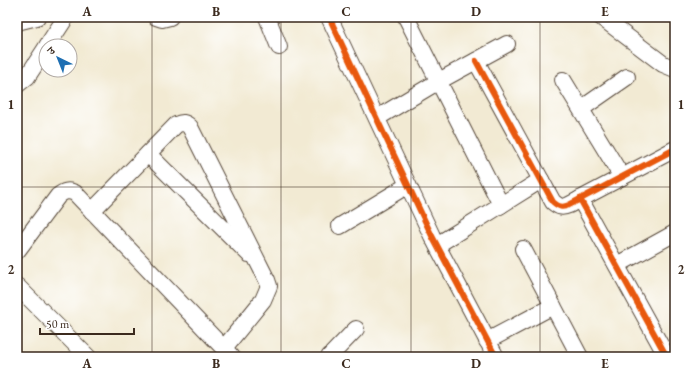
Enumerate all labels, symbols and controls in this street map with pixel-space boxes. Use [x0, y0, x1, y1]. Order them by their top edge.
text: A [81, 3, 92, 20]
text: B [212, 3, 220, 20]
text: C [341, 3, 351, 20]
text: D [471, 3, 481, 20]
text: E [601, 3, 609, 20]
north arrow [38, 38, 78, 78]
text: उ [44, 43, 59, 58]
text: 1 [8, 96, 15, 113]
text: 1 [678, 96, 685, 113]
text: 2 [8, 261, 15, 278]
text: 2 [678, 261, 685, 278]
scale bar [40, 310, 134, 336]
text: 50 m [46, 316, 70, 332]
text: A [81, 355, 92, 372]
text: B [212, 355, 220, 372]
text: C [341, 355, 351, 372]
text: D [471, 355, 481, 372]
text: E [601, 355, 609, 372]

